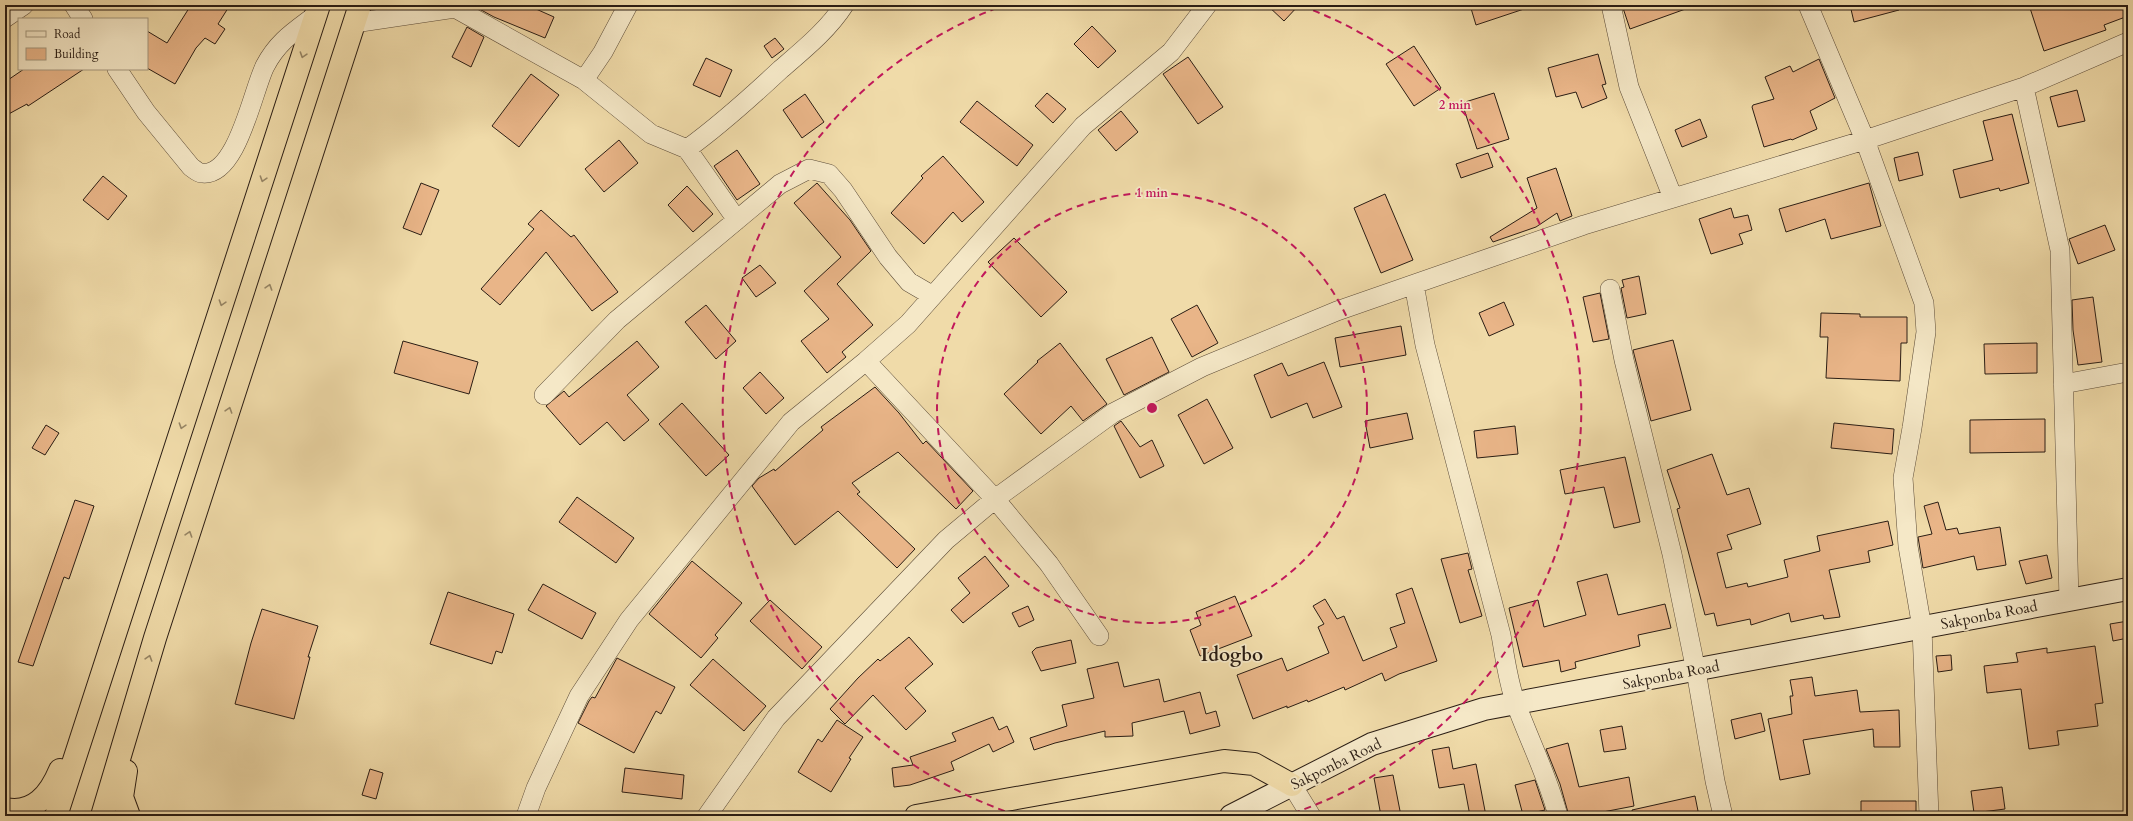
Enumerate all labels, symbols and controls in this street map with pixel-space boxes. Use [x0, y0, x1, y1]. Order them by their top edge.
legend [18, 18, 148, 70]
text: Road [54, 26, 81, 42]
text: Building [54, 46, 99, 62]
one-way arrow [299, 52, 308, 59]
text: 2 min [1439, 97, 1471, 113]
one-way arrow [259, 175, 268, 182]
text: 1 min [1136, 185, 1168, 201]
one-way arrow [264, 283, 273, 290]
one-way arrow [219, 299, 227, 306]
centre of rings [1145, 401, 1159, 415]
one-way arrow [224, 407, 233, 414]
one-way arrow [178, 423, 187, 430]
one-way arrow [184, 531, 193, 538]
street label: Sakponba Road [1939, 596, 2039, 634]
district label: Idogbo [1201, 642, 1263, 668]
one-way arrow [144, 655, 153, 662]
street label: Sakponba Road [1621, 656, 1721, 694]
street label: Sakponba Road [1287, 733, 1385, 795]

